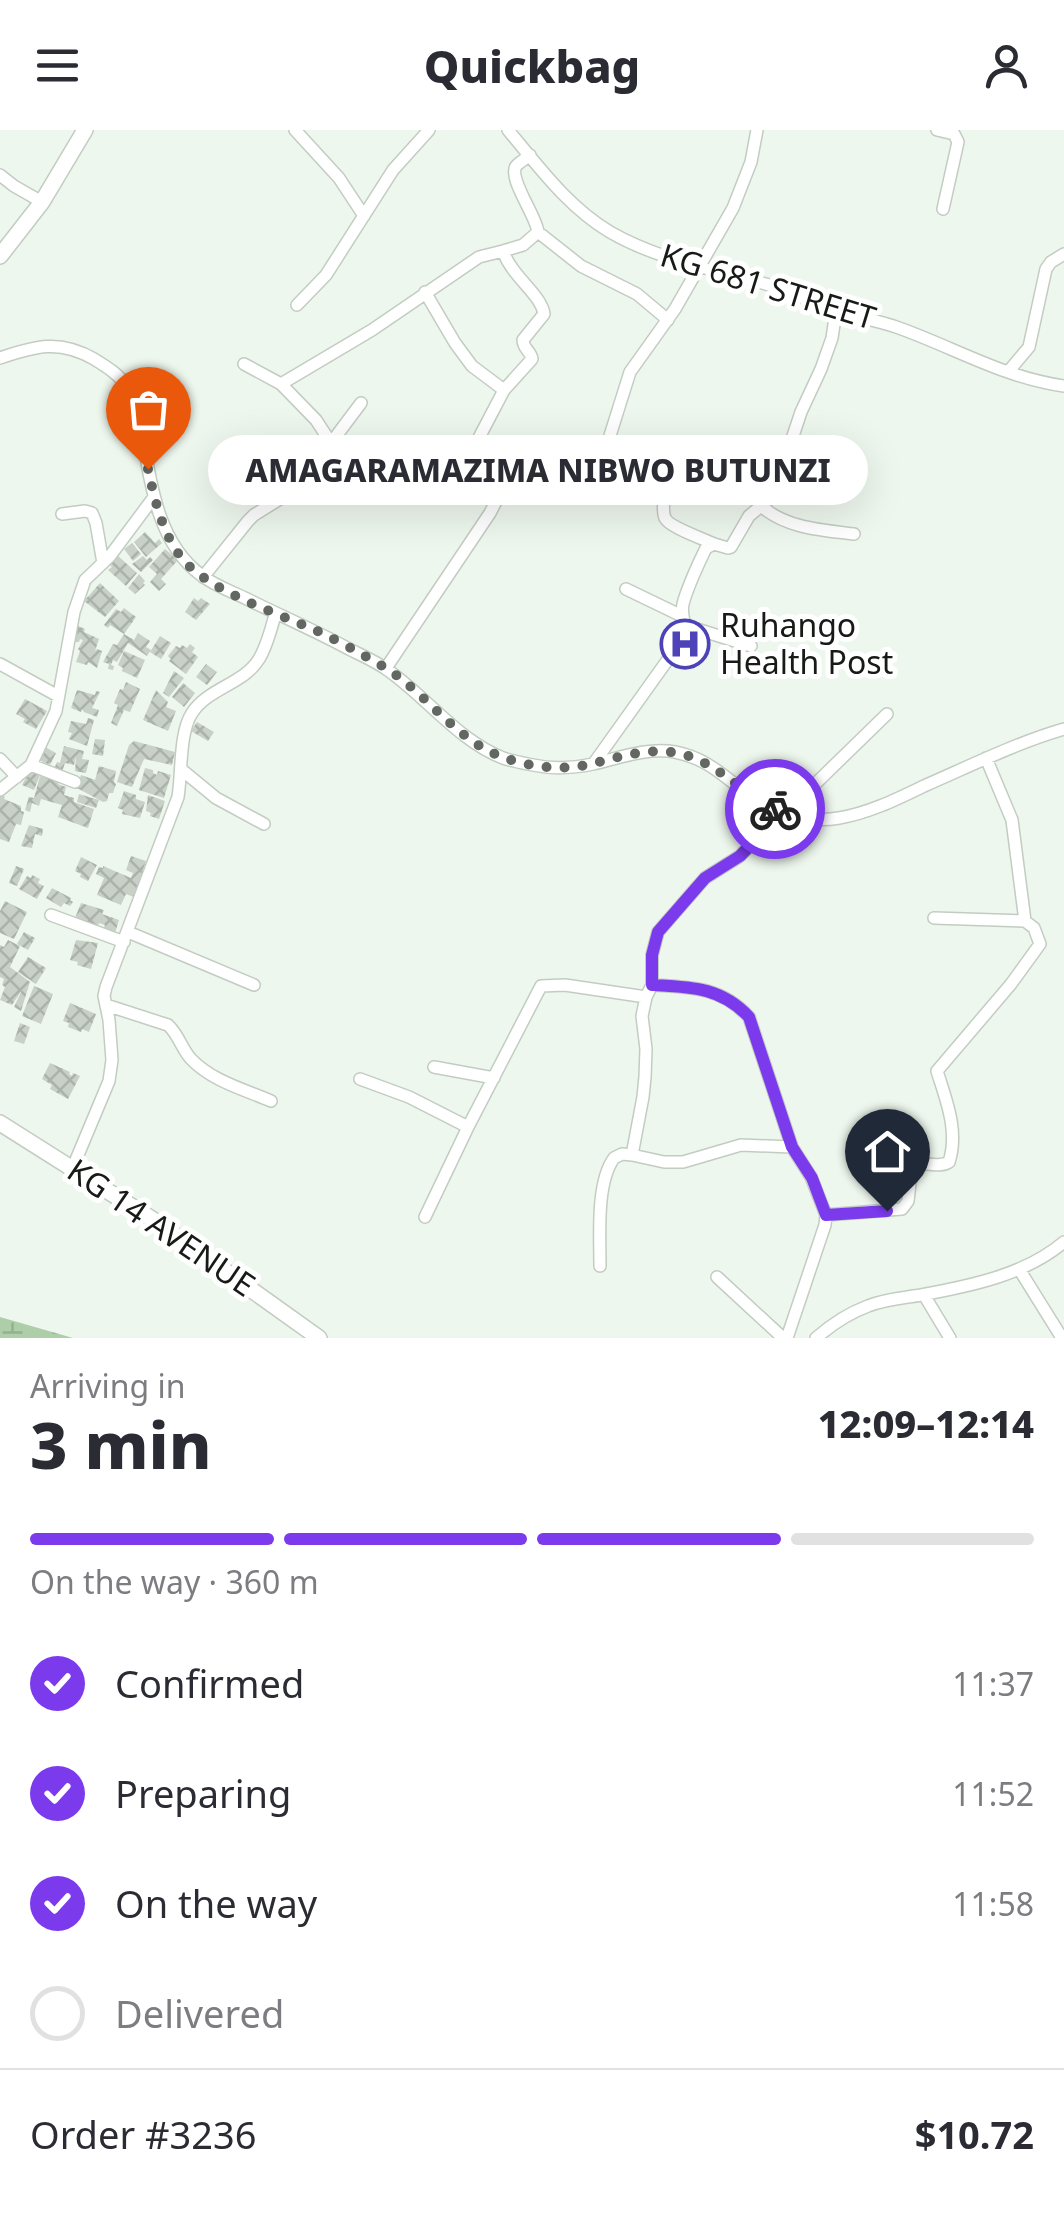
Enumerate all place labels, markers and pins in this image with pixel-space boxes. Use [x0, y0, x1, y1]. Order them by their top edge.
pin [106, 367, 191, 470]
callout: AMAGARAMAZIMA NIBWO BUTUNZI [208, 434, 868, 504]
place label: Ruhango Health Post [720, 603, 893, 683]
hospital icon: Ruhango Health Post [659, 618, 711, 670]
pin [845, 1109, 930, 1212]

